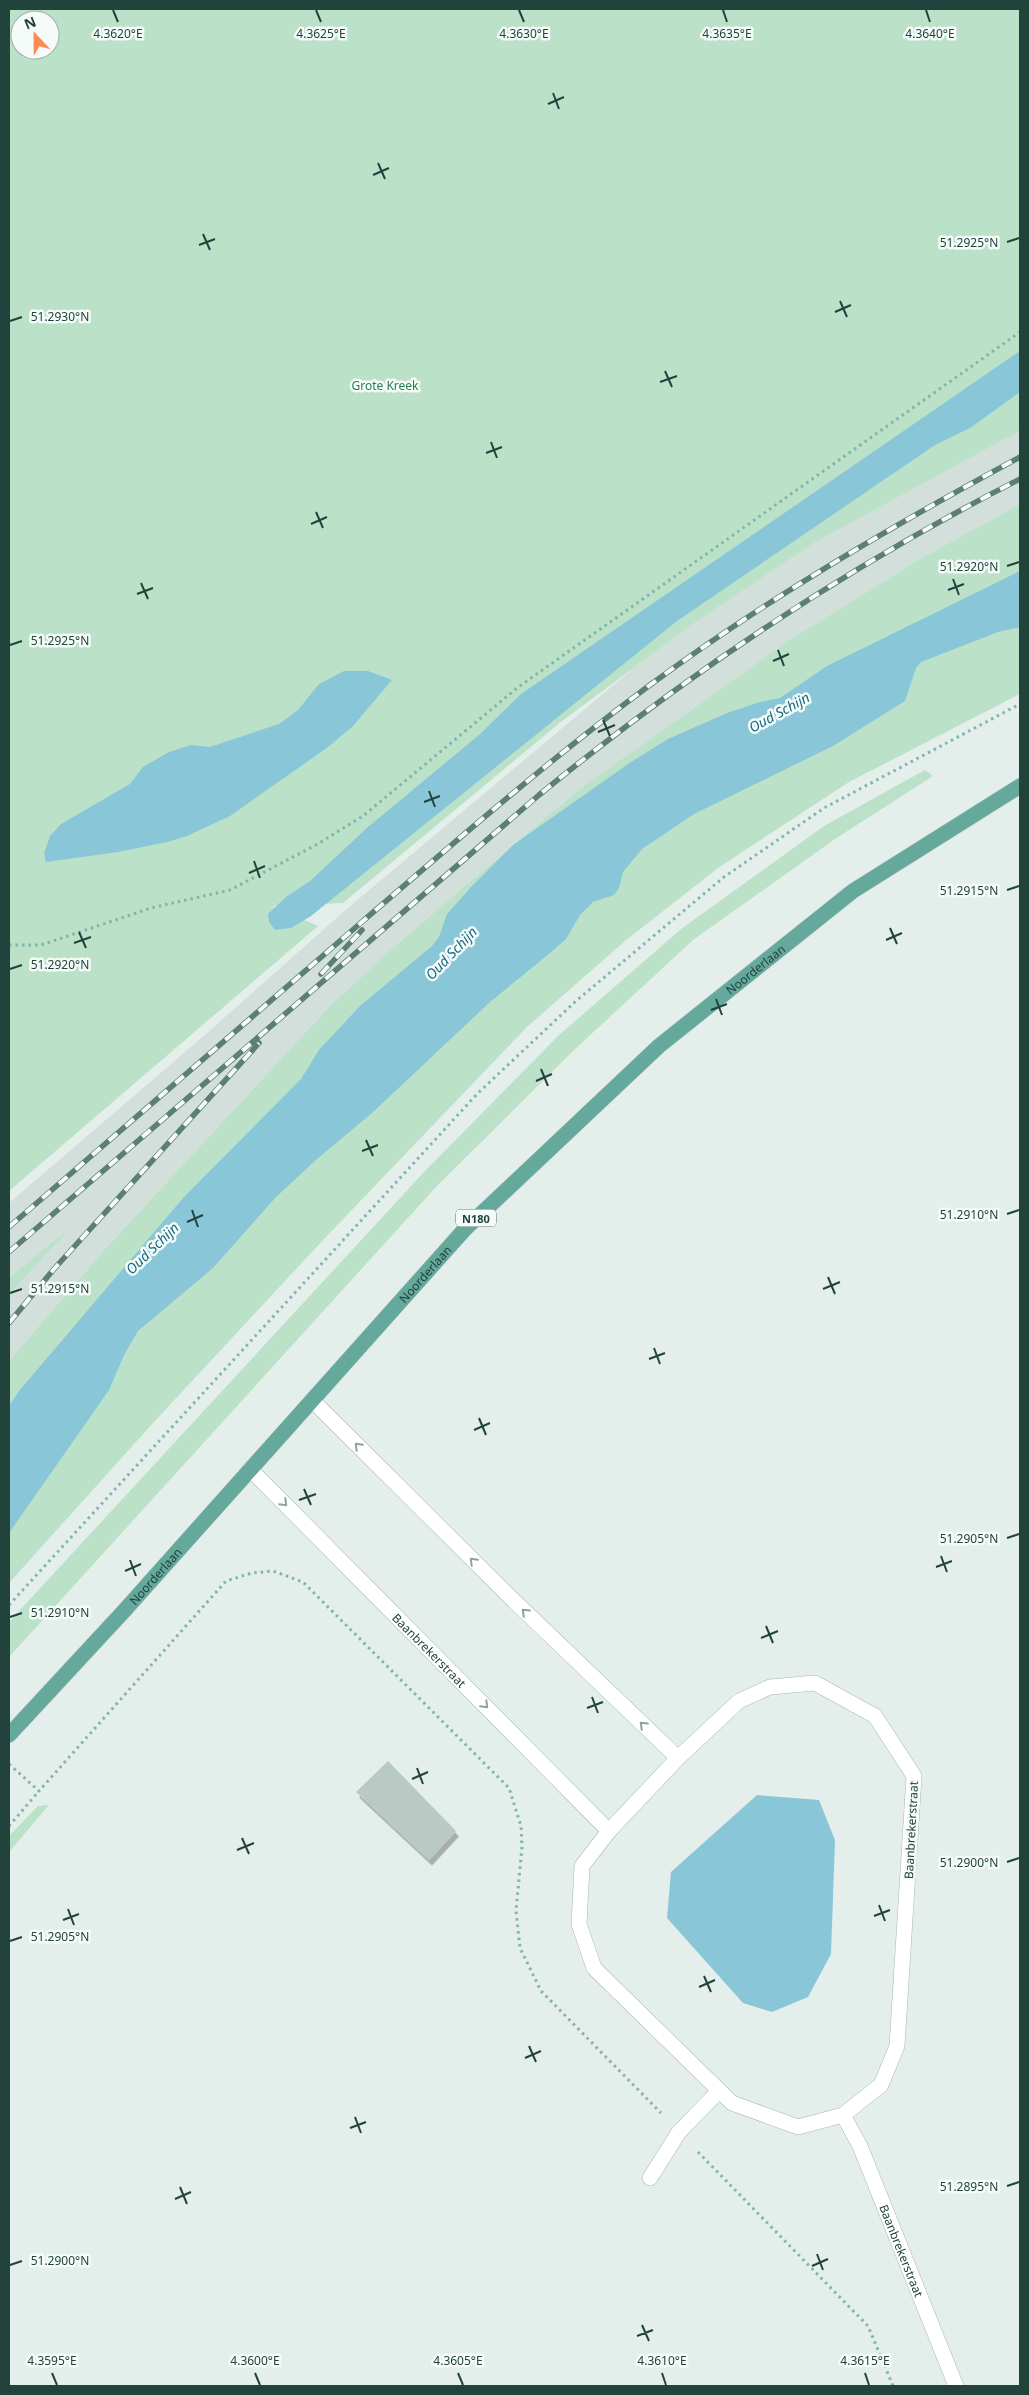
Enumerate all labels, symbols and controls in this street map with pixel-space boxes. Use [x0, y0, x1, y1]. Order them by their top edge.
north arrow [10, 10, 60, 60]
text: N [21, 12, 39, 33]
text: 4.3620°E [93, 25, 143, 42]
text: 4.3625°E [296, 25, 346, 42]
text: 4.3630°E [499, 25, 549, 42]
text: 4.3635°E [702, 25, 752, 42]
text: 4.3640°E [905, 25, 955, 42]
text: 51.2925°N [940, 234, 998, 251]
text: 51.2930°N [31, 308, 89, 325]
park label: Grote Kreek [351, 377, 419, 394]
text: 51.2920°N [940, 558, 998, 575]
text: 51.2925°N [31, 632, 89, 649]
water label: Oud Schijn [745, 687, 813, 737]
text: 51.2915°N [940, 882, 998, 899]
water label: Oud Schijn [421, 922, 481, 984]
street label: Noorderlaan [722, 940, 788, 998]
text: 51.2920°N [31, 956, 89, 973]
text: 51.2910°N [940, 1206, 998, 1223]
road number: N180 [456, 1210, 496, 1226]
water label: Oud Schijn [121, 1218, 183, 1278]
street label: Noorderlaan [395, 1242, 455, 1306]
text: 51.2915°N [31, 1280, 89, 1297]
one-way arrow [355, 1443, 364, 1452]
one-way arrow [278, 1497, 287, 1506]
text: 51.2905°N [940, 1530, 998, 1547]
street label: Noorderlaan [125, 1544, 185, 1608]
one-way arrow [470, 1558, 479, 1567]
text: 51.2910°N [31, 1604, 89, 1621]
street label: Baanbrekerstraat [389, 1609, 471, 1691]
one-way arrow [522, 1609, 531, 1618]
one-way arrow [479, 1700, 488, 1709]
one-way arrow [640, 1722, 649, 1731]
street label: Baanbrekerstraat [900, 1780, 922, 1880]
text: 51.2900°N [940, 1854, 998, 1871]
text: 51.2905°N [31, 1928, 89, 1945]
text: 51.2895°N [940, 2178, 998, 2195]
street label: Baanbrekerstraat [876, 2202, 928, 2300]
text: 51.2900°N [31, 2252, 89, 2269]
text: 4.3595°E [27, 2352, 77, 2369]
text: 4.3600°E [230, 2352, 280, 2369]
text: 4.3605°E [433, 2352, 483, 2369]
text: 4.3610°E [637, 2352, 687, 2369]
text: 4.3615°E [840, 2352, 890, 2369]

